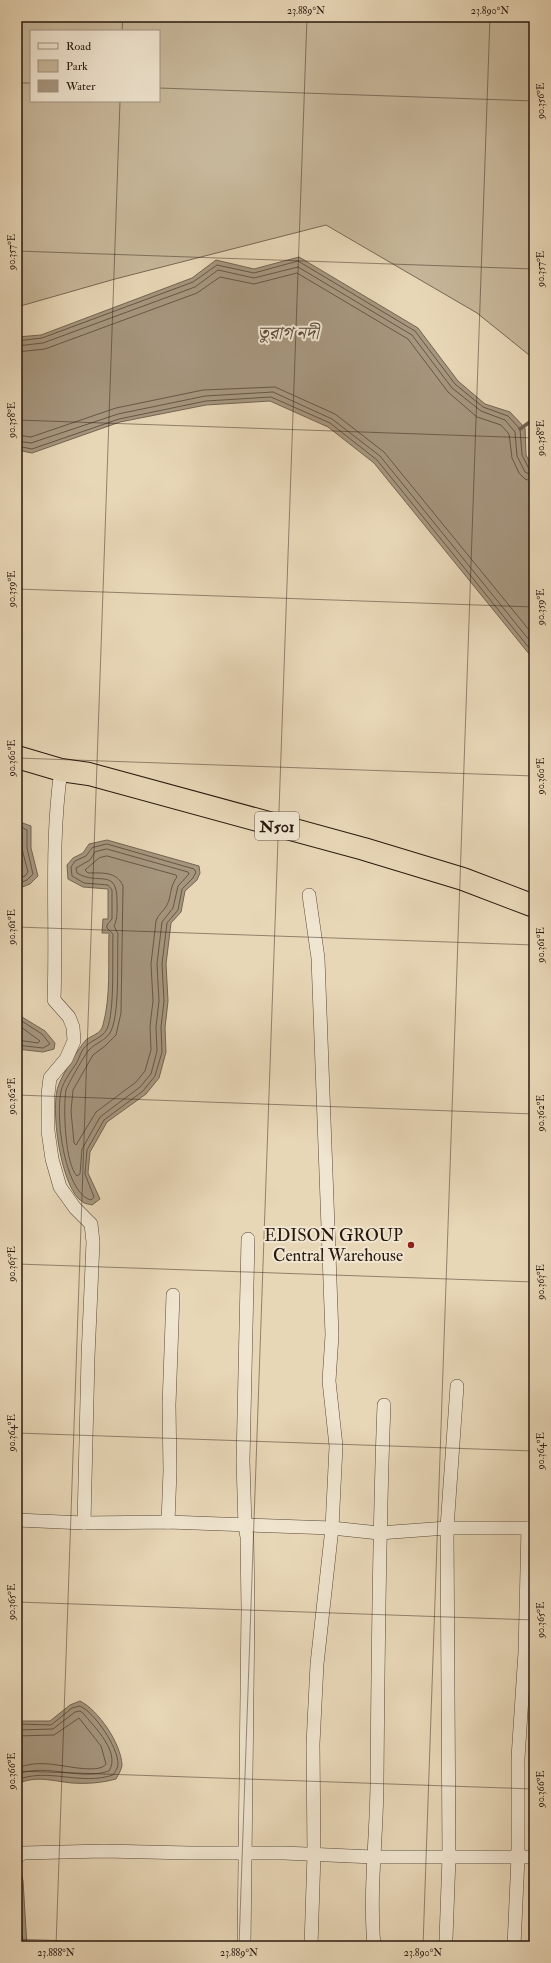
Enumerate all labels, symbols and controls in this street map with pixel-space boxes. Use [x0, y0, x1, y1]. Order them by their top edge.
text: 23.889°N [287, 5, 325, 17]
text: 23.890°N [471, 5, 509, 17]
legend [30, 30, 160, 102]
text: Road [66, 39, 91, 54]
text: Park [66, 59, 88, 74]
text: Water [65, 79, 96, 94]
text: 90.356°E [535, 83, 547, 120]
text: 90.357°E [6, 234, 18, 271]
text: 90.357°E [535, 251, 547, 288]
water label: তুরাগ নদী [258, 322, 321, 345]
text: 90.358°E [6, 402, 18, 439]
text: 90.358°E [535, 420, 547, 457]
text: 90.359°E [6, 571, 18, 608]
text: 90.359°E [535, 589, 547, 626]
text: 90.360°E [6, 740, 18, 777]
text: 90.360°E [535, 758, 547, 795]
road number: N501 [255, 812, 299, 840]
text: 90.361°E [6, 909, 18, 946]
text: 90.361°E [535, 927, 547, 964]
text: 90.362°E [6, 1078, 18, 1115]
text: 90.362°E [535, 1095, 547, 1132]
place label: EDISON GROUP Central Warehouse [264, 1225, 403, 1266]
marker: EDISON GROUP Central Warehouse [406, 1240, 416, 1250]
text: 90.363°E [6, 1246, 18, 1283]
text: 90.363°E [535, 1264, 547, 1301]
text: 90.364°E [6, 1414, 18, 1453]
text: 90.364°E [535, 1432, 547, 1471]
text: 90.365°E [6, 1584, 18, 1621]
text: 90.365°E [535, 1602, 547, 1639]
text: 90.366°E [6, 1753, 18, 1790]
text: 90.366°E [535, 1771, 547, 1808]
text: 23.888°N [37, 1947, 75, 1959]
text: 23.889°N [220, 1947, 258, 1959]
text: 23.890°N [404, 1947, 442, 1959]

